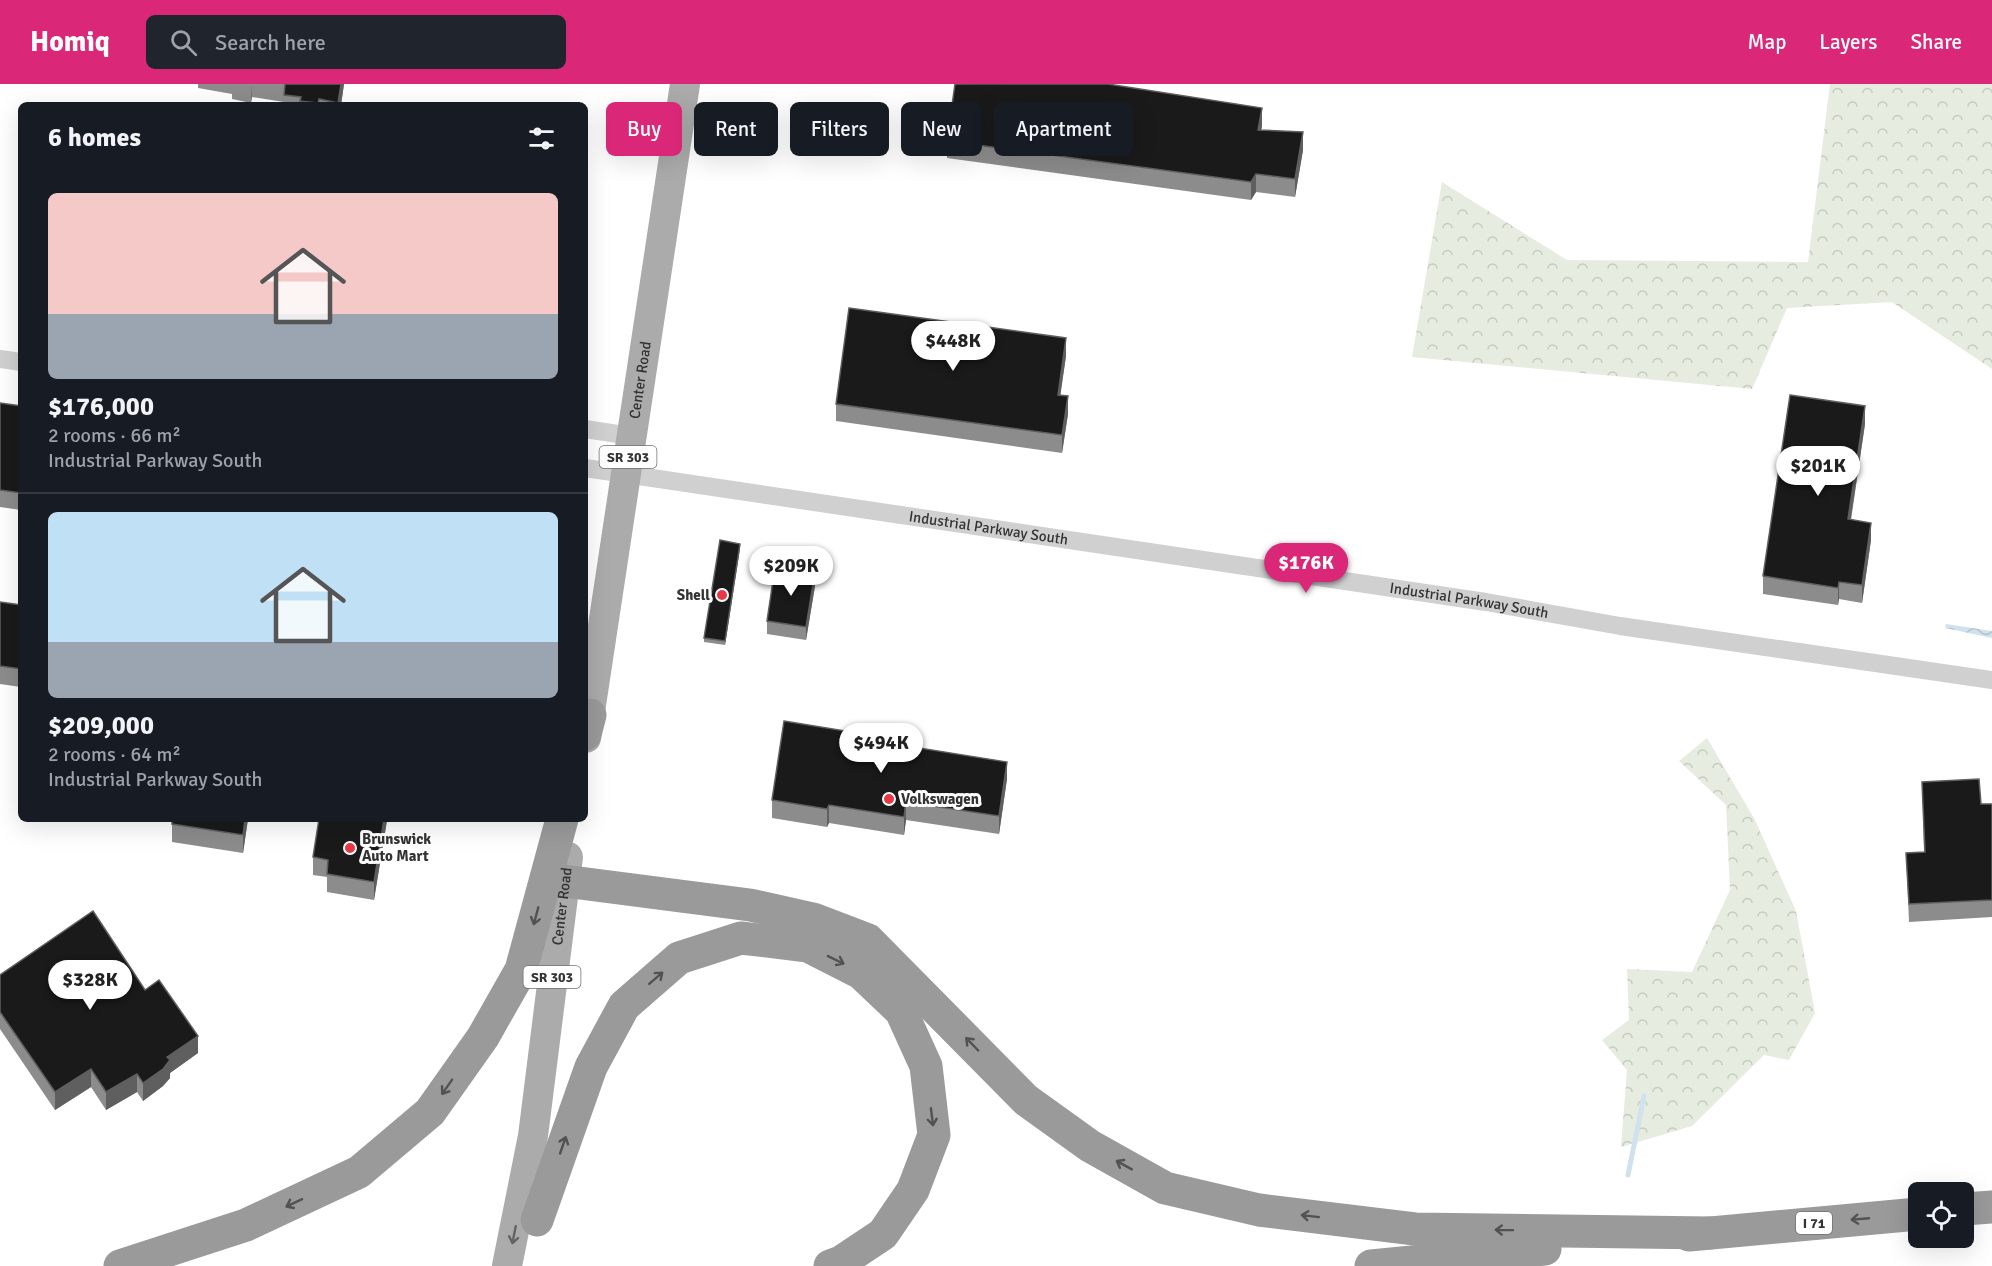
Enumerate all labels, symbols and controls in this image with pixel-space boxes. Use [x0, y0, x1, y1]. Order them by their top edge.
search box [146, 15, 566, 69]
text: Homiq [30, 25, 110, 59]
icon: search [167, 26, 200, 59]
text: Search here [215, 29, 326, 56]
text: Map [1748, 29, 1786, 55]
text: Layers [1819, 29, 1877, 55]
text: Share [1910, 29, 1962, 55]
chip: Buy [606, 102, 682, 156]
chip: Rent [694, 102, 778, 156]
chip: Filters [790, 102, 889, 156]
chip: New [901, 102, 982, 156]
chip: Apartment [994, 102, 1133, 156]
text: 6 homes [48, 122, 141, 154]
icon: filters [525, 122, 558, 155]
icon: home [249, 232, 357, 340]
pin: $448K [911, 321, 995, 372]
text: $448K [925, 328, 981, 353]
street label: Center Road [625, 340, 655, 420]
text: $176,000 [48, 391, 154, 423]
text: 2 rooms · 66 m² [48, 423, 181, 448]
road number: SR 303 [600, 446, 656, 468]
pin: $201K [1776, 446, 1860, 497]
text: Industrial Parkway South [48, 448, 262, 473]
text: $201K [1790, 453, 1846, 478]
street label: Industrial Parkway South [908, 507, 1069, 549]
pin: $176K [1264, 543, 1348, 594]
pin: $209K [749, 546, 833, 597]
text: $176K [1278, 550, 1334, 575]
icon: home [249, 551, 357, 659]
text: $209K [763, 553, 819, 578]
street label: Industrial Parkway South [1388, 579, 1550, 622]
place label: Shell [677, 586, 710, 604]
marker: Shell [715, 588, 729, 602]
text: $209,000 [48, 710, 154, 742]
pin: $494K [839, 723, 923, 774]
text: $494K [853, 730, 909, 755]
text: 2 rooms · 64 m² [48, 742, 181, 767]
text: Industrial Parkway South [48, 767, 262, 792]
place label: Volkswagen [901, 790, 979, 808]
marker: Volkswagen [882, 792, 896, 806]
place label: Brunswick Auto Mart [362, 830, 431, 865]
marker: Brunswick Auto Mart [343, 841, 357, 855]
street label: Center Road [548, 866, 576, 946]
one-way arrow [530, 906, 541, 925]
one-way arrow [827, 955, 845, 967]
pin: $328K [48, 960, 132, 1011]
road number: SR 303 [524, 966, 580, 988]
text: $328K [62, 967, 118, 992]
one-way arrow [648, 971, 663, 985]
one-way arrow [965, 1037, 979, 1052]
one-way arrow [441, 1079, 453, 1095]
one-way arrow [927, 1107, 938, 1127]
one-way arrow [559, 1137, 570, 1155]
one-way arrow [1116, 1159, 1133, 1171]
map controls [1908, 1182, 1974, 1248]
button: locate [1908, 1182, 1974, 1248]
one-way arrow [285, 1197, 303, 1209]
one-way arrow [1301, 1210, 1320, 1221]
road number: I 71 [1796, 1212, 1832, 1234]
one-way arrow [1851, 1214, 1871, 1225]
one-way arrow [508, 1224, 519, 1244]
one-way arrow [1495, 1224, 1515, 1236]

